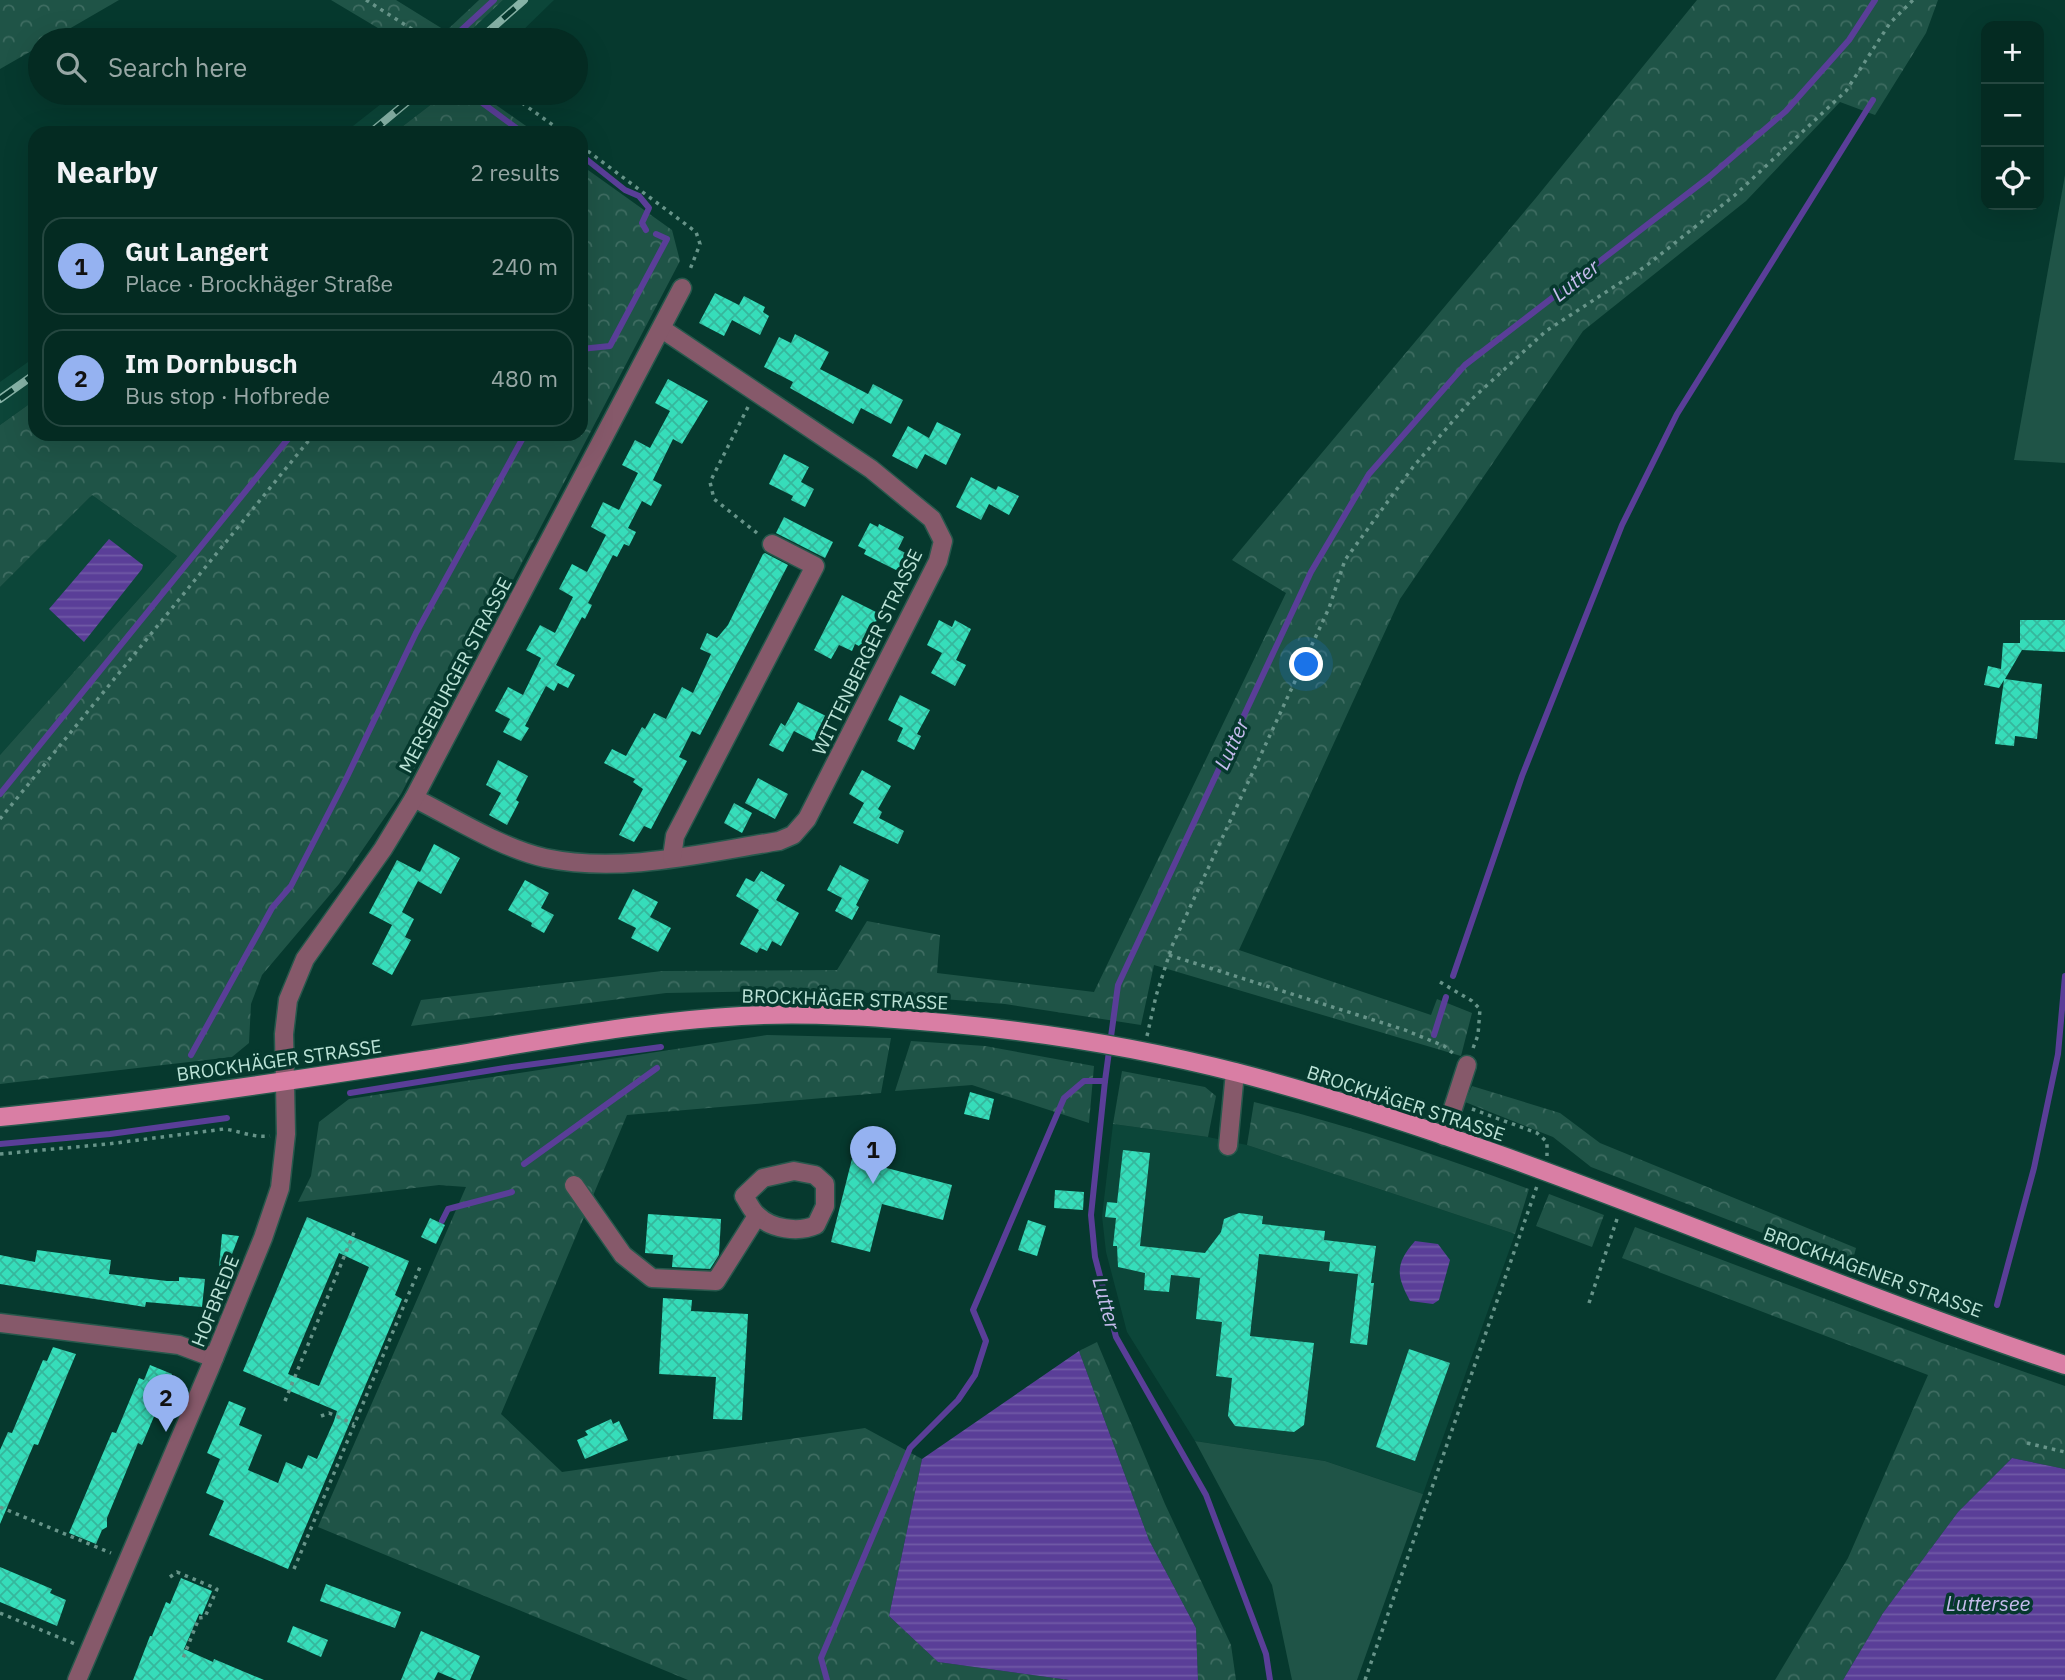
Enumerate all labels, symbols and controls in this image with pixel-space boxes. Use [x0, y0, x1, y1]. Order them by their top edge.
map controls [1981, 21, 2044, 210]
button: + [1981, 21, 2044, 84]
search box [28, 28, 588, 105]
icon: search [52, 48, 90, 86]
text: Search here [108, 50, 247, 84]
button: − [1981, 84, 2044, 147]
button: locate [1981, 147, 2044, 210]
text: Nearby [56, 152, 158, 191]
text: 2 results [470, 157, 560, 187]
text: Gut Langert [125, 234, 269, 268]
text: 1 [74, 251, 88, 281]
text: 240 m [491, 251, 558, 281]
water label: Lutter [1545, 252, 1606, 307]
text: Place · Brockhäger Straße [125, 268, 393, 298]
text: Im Dornbusch [125, 346, 298, 380]
text: 2 [74, 363, 88, 393]
text: 480 m [491, 363, 558, 393]
text: Bus stop · Hofbrede [125, 380, 330, 410]
street label: WITTENBERGER STRASSE [807, 545, 927, 759]
street label: MERSEBURGER STRASSE [393, 573, 517, 777]
your location [1289, 647, 1323, 681]
water label: Lutter [1207, 713, 1256, 774]
street label: BROCKHÄGER STRASSE [741, 983, 949, 1015]
street label: BROCKHÄGER STRASSE [175, 1034, 383, 1086]
street label: BROCKHÄGER STRASSE [1304, 1060, 1508, 1146]
pin: 1 [850, 1126, 896, 1184]
street label: BROCKHAGENER STRASSE [1760, 1221, 1986, 1323]
street label: HOFBREDE [186, 1252, 244, 1350]
water label: Lutter [1087, 1274, 1128, 1334]
pin: 2 [143, 1374, 189, 1432]
water label: Luttersee [1946, 1589, 2031, 1617]

